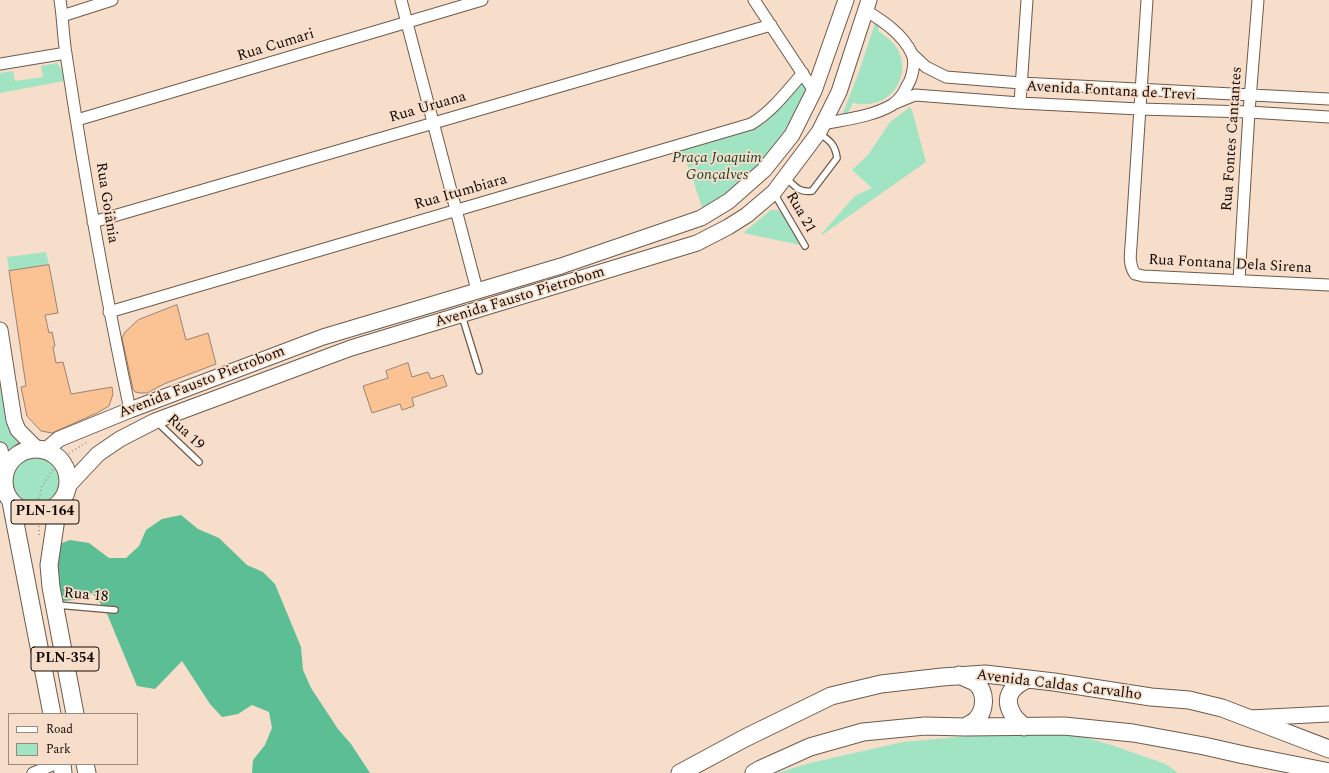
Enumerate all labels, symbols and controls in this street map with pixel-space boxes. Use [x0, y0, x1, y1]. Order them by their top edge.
street label: Rua Cumari [235, 26, 317, 66]
street label: Rua Fontes Cantantes [1219, 66, 1247, 212]
street label: Avenida Fontana de Trevi [1026, 79, 1196, 105]
street label: Rua Uruana [388, 88, 468, 128]
park label: Praça Joaquim Gonçalves [672, 150, 762, 185]
street label: Rua Goiânia [91, 161, 121, 245]
street label: Rua Itumbiara [413, 171, 509, 215]
street label: Rua 21 [781, 189, 819, 237]
street label: Rua Fontana Dela Sirena [1148, 252, 1312, 278]
street label: Avenida Fausto Pietrobom [433, 264, 607, 332]
street label: Avenida Fausto Pietrobom [116, 343, 288, 423]
street label: Rua 19 [163, 411, 207, 455]
road number: PLN-164 [11, 500, 79, 524]
street label: Rua 18 [63, 585, 109, 607]
road number: PLN-354 [31, 647, 99, 671]
street label: Avenida Caldas Carvalho [975, 667, 1143, 705]
legend [8, 713, 138, 765]
text: Road [46, 720, 73, 739]
text: Park [46, 740, 71, 759]

